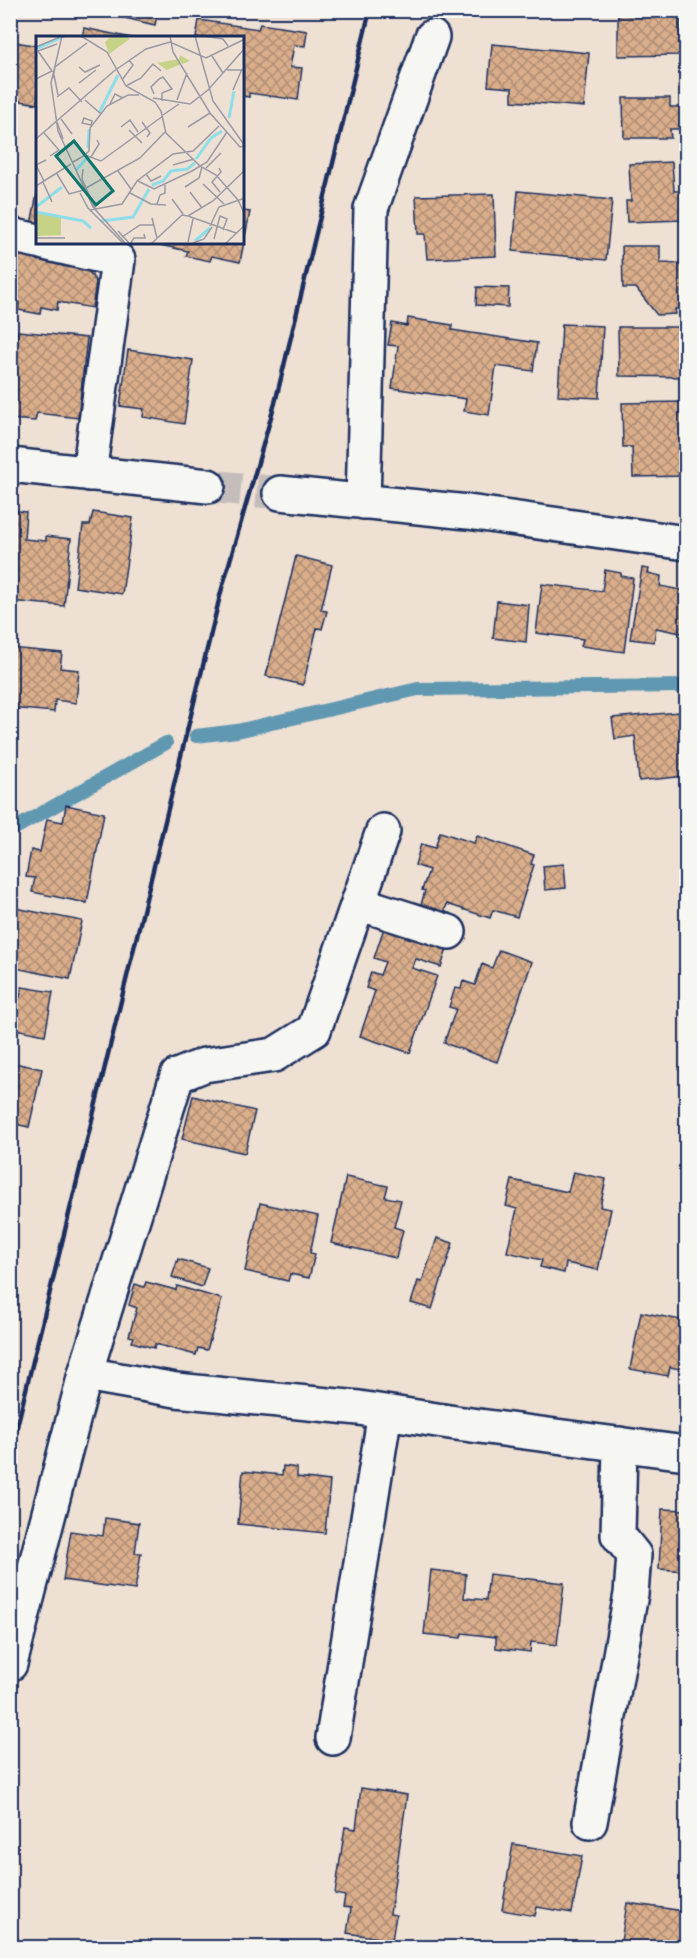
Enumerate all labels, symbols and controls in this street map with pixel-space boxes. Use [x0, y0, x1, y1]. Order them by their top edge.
inset map [36, 36, 244, 244]

